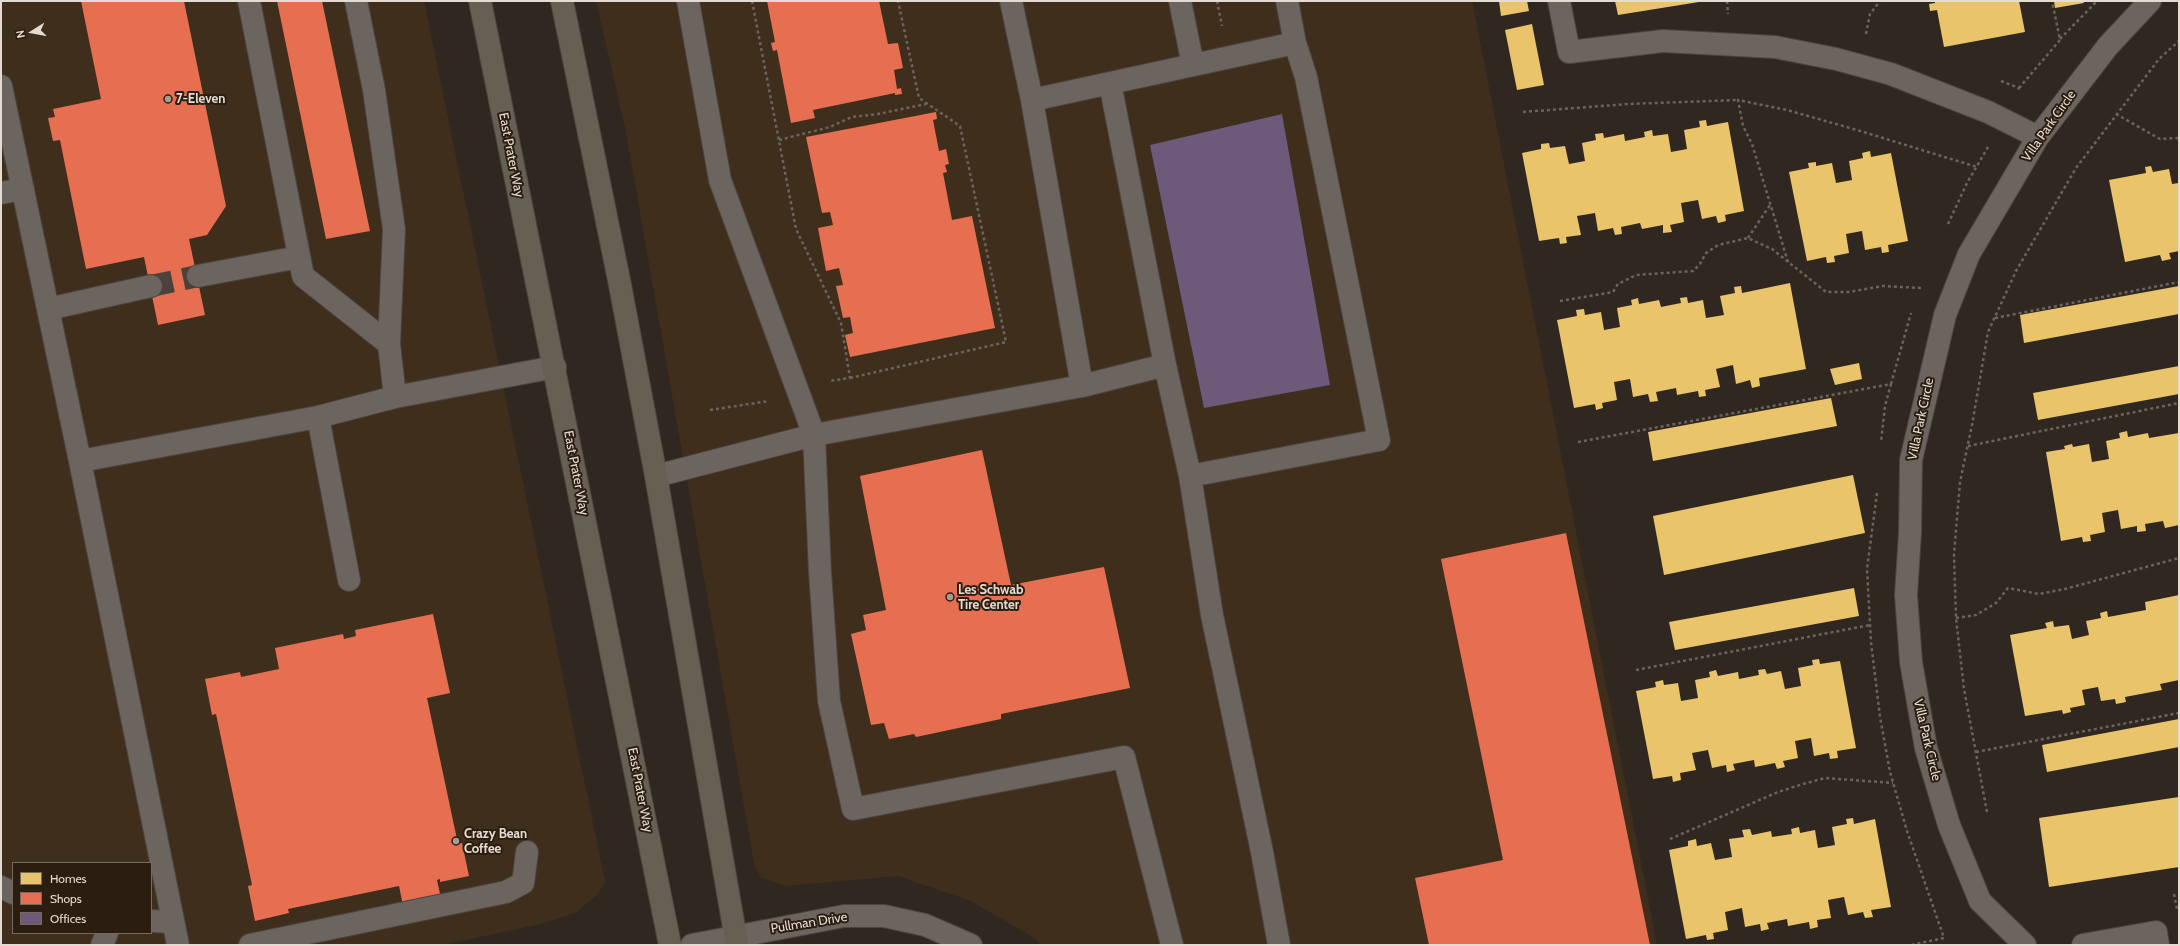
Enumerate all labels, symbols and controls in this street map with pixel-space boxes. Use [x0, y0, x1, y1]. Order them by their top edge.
north arrow [12, 12, 52, 52]
text: N [13, 29, 28, 39]
street label: Villa Park Circle [2019, 87, 2079, 165]
place label: 7-Eleven [176, 91, 225, 107]
marker: 7-Eleven [163, 94, 173, 104]
street label: East Prater Way [495, 111, 527, 199]
street label: Villa Park Circle [1905, 377, 1937, 461]
street label: East Prater Way [560, 429, 592, 517]
place label: Les Schwab Tire Center [958, 582, 1023, 613]
marker: Les Schwab Tire Center [945, 592, 955, 602]
street label: Villa Park Circle [1910, 698, 1944, 782]
street label: East Prater Way [624, 746, 656, 834]
place label: Crazy Bean Coffee [464, 826, 527, 857]
marker: Crazy Bean Coffee [451, 836, 461, 846]
legend [12, 862, 152, 934]
text: Homes [50, 871, 87, 886]
text: Shops [50, 891, 82, 906]
street label: Pullman Drive [770, 909, 848, 937]
text: Offices [50, 911, 86, 926]

